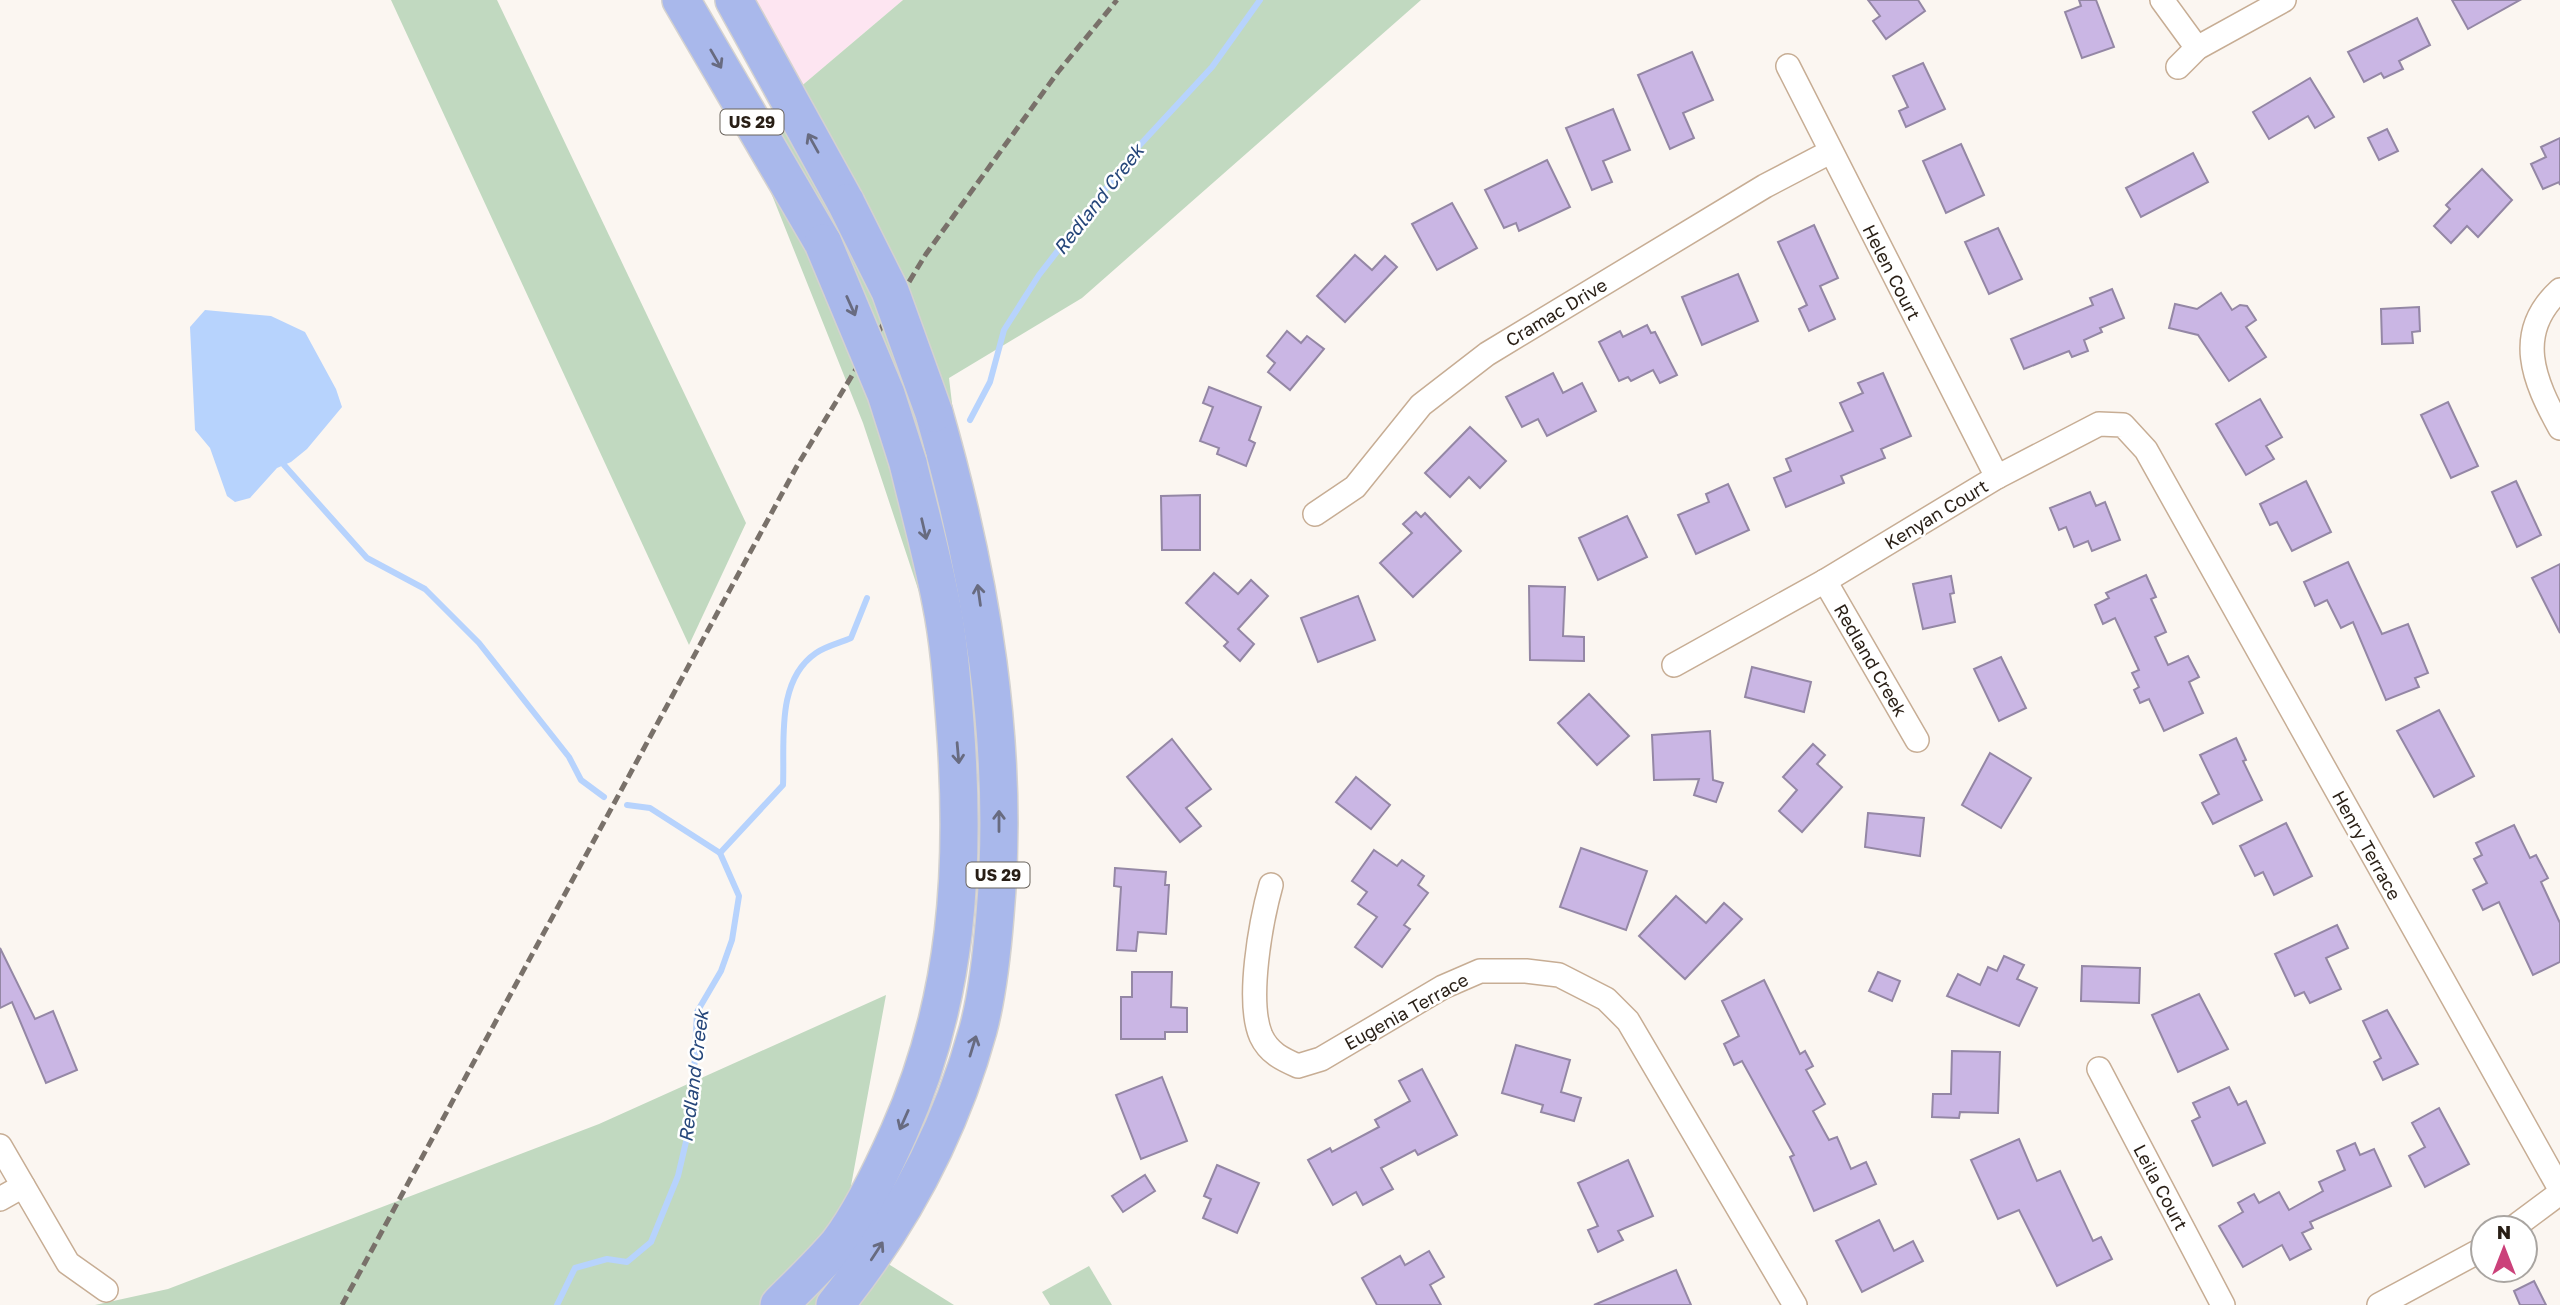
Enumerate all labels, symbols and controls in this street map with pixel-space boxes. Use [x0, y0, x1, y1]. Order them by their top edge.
one-way arrow [710, 48, 723, 69]
road number: US 29 [720, 110, 784, 134]
one-way arrow [806, 133, 819, 154]
water label: Redland Creek [1048, 138, 1149, 259]
street label: Helen Court [1859, 221, 1925, 323]
street label: Cramac Drive [1501, 273, 1611, 351]
one-way arrow [845, 295, 858, 316]
street label: Kenyan Court [1880, 474, 1992, 554]
one-way arrow [918, 517, 931, 540]
one-way arrow [972, 584, 985, 607]
street label: Redland Creek [1830, 600, 1912, 720]
one-way arrow [952, 742, 965, 764]
street label: Henry Terrace [2328, 786, 2406, 904]
one-way arrow [992, 810, 1006, 833]
road number: US 29 [967, 862, 1030, 888]
street label: Eugenia Terrace [1340, 968, 1472, 1054]
water label: Redland Creek [673, 1006, 713, 1144]
one-way arrow [968, 1036, 981, 1058]
one-way arrow [897, 1109, 910, 1130]
street label: Leila Court [2129, 1140, 2193, 1234]
north arrow [2469, 1214, 2539, 1284]
text: N [2497, 1220, 2511, 1243]
one-way arrow [869, 1242, 884, 1261]

